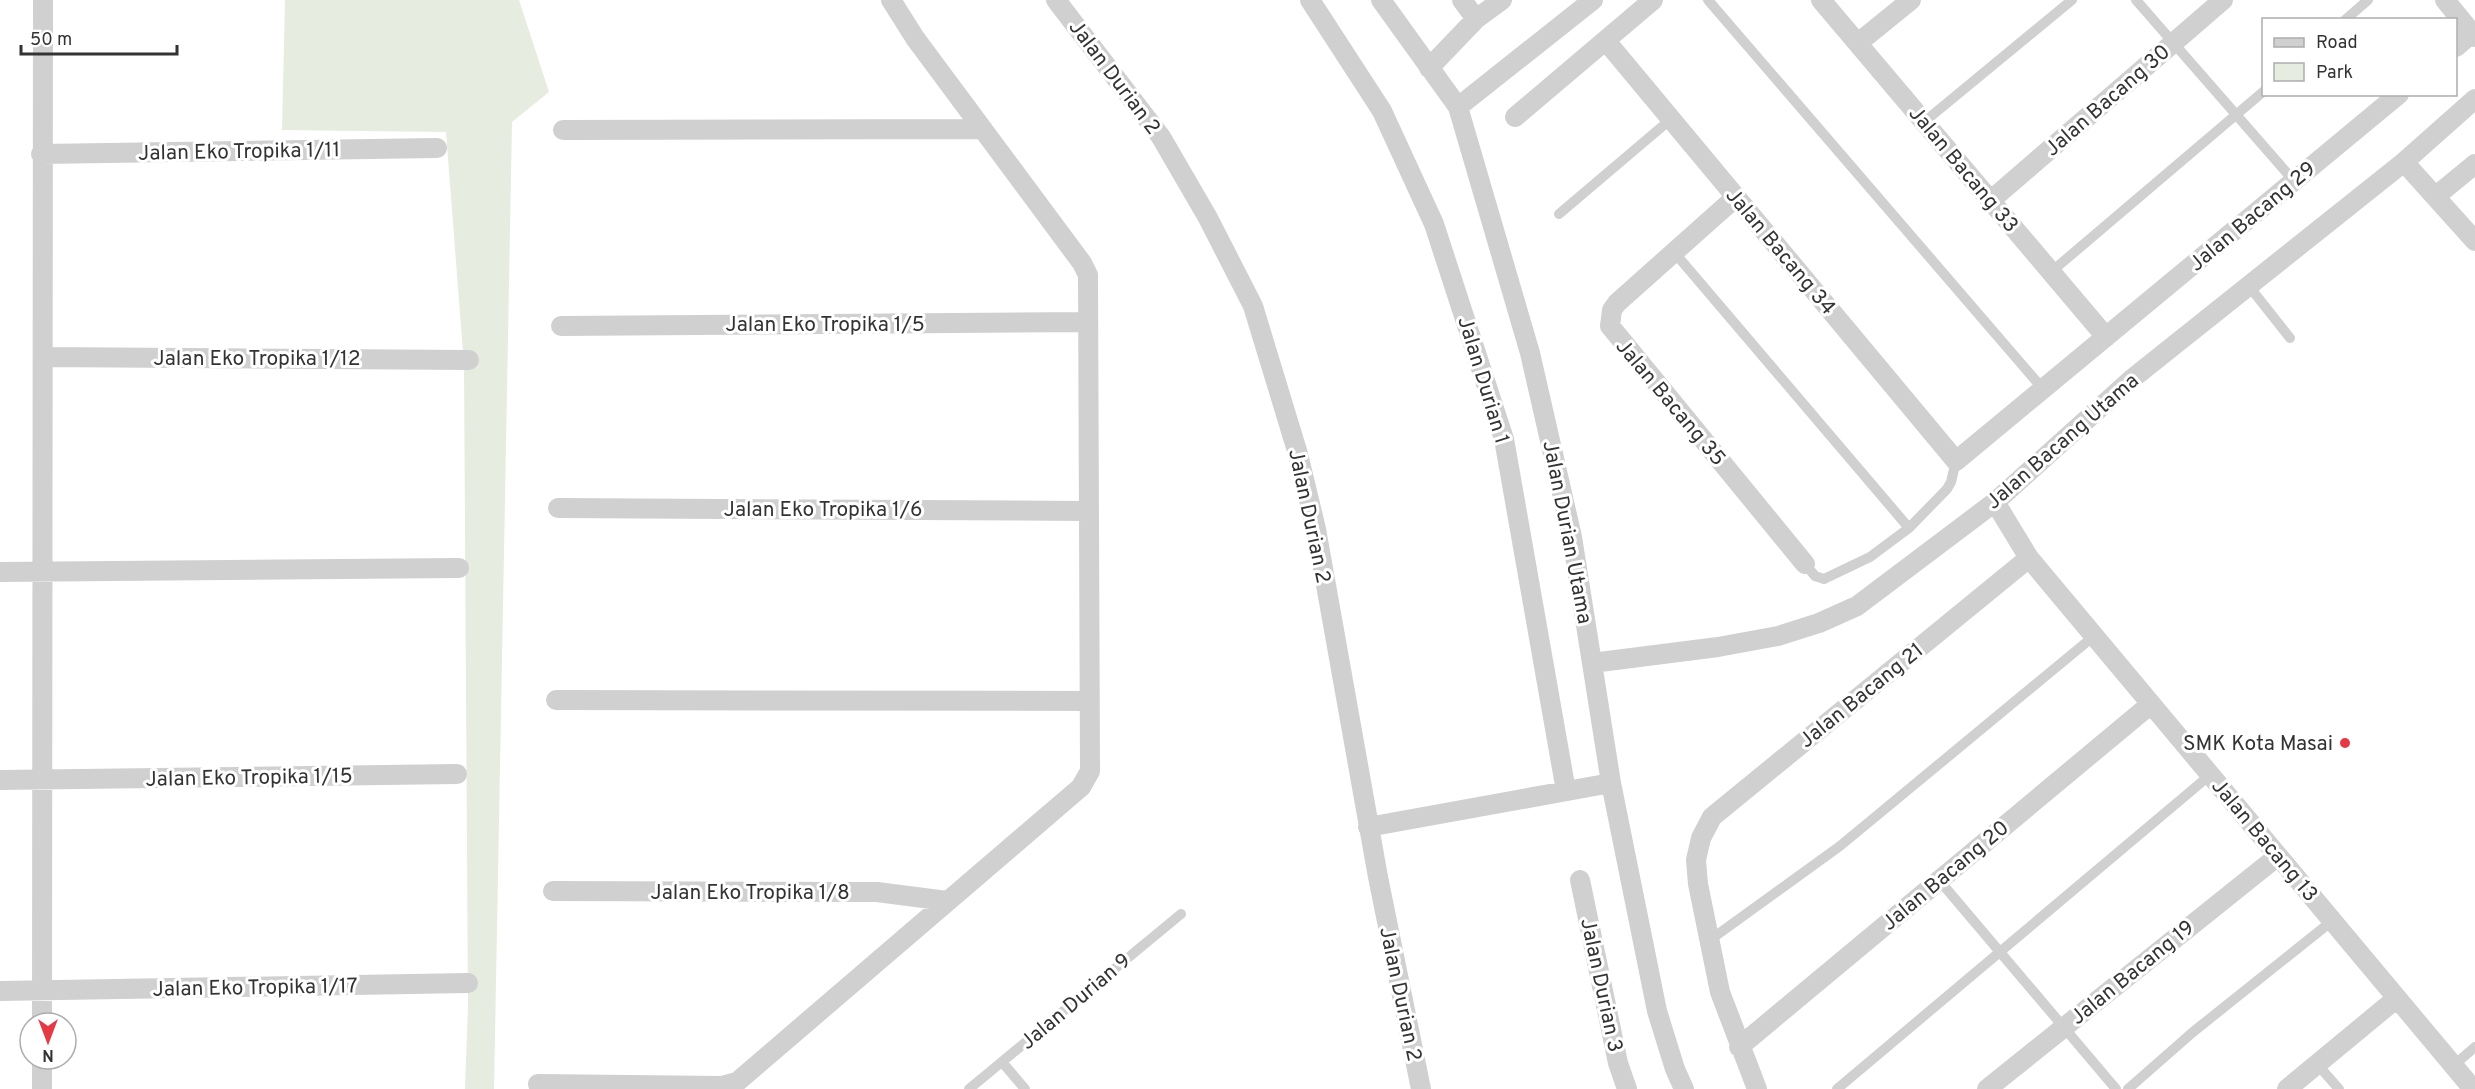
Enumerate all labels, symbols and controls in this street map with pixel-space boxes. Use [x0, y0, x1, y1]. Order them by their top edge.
street label: Jalan Durian 2 [1062, 15, 1166, 141]
scale bar [21, 18, 177, 56]
legend [2262, 18, 2457, 96]
text: 50 m [30, 29, 72, 52]
text: Road [2316, 32, 2358, 55]
street label: Jalan Bacang 30 [2040, 39, 2176, 163]
text: Park [2316, 62, 2353, 85]
street label: Jalan Bacang 33 [1902, 101, 2024, 239]
street label: Jalan Eko Tropika 1/11 [138, 137, 340, 168]
street label: Jalan Bacang 29 [2184, 156, 2322, 278]
street label: Jalan Bacang 34 [1719, 183, 1841, 321]
street label: Jalan Eko Tropika 1/5 [725, 312, 925, 339]
street label: Jalan Durian 1 [1450, 314, 1515, 447]
street label: Jalan Bacang 35 [1609, 334, 1731, 472]
street label: Jalan Eko Tropika 1/12 [153, 346, 361, 373]
street label: Jalan Bacang Utama [1981, 368, 2145, 516]
street label: Jalan Durian Utama [1536, 438, 1598, 626]
street label: Jalan Durian 2 [1281, 447, 1336, 586]
street label: Jalan Eko Tropika 1/6 [723, 497, 923, 524]
street label: Jalan Bacang 21 [1794, 638, 1930, 755]
place label: SMK Kota Masai [2183, 731, 2333, 758]
marker: SMK Kota Masai [2338, 736, 2352, 750]
street label: Jalan Eko Tropika 1/15 [145, 763, 353, 794]
street label: Jalan Bacang 13 [2205, 774, 2323, 908]
street label: Jalan Bacang 20 [1877, 815, 2015, 937]
street label: Jalan Eko Tropika 1/8 [650, 880, 850, 907]
street label: Jalan Bacang 19 [2065, 915, 2201, 1032]
street label: Jalan Durian 3 [1573, 916, 1628, 1055]
street label: Jalan Durian 2 [1372, 925, 1427, 1064]
street label: Jalan Durian 9 [1015, 948, 1137, 1056]
street label: Jalan Eko Tropika 1/17 [152, 973, 358, 1004]
north arrow [18, 1011, 78, 1071]
text: N [42, 1044, 54, 1064]

